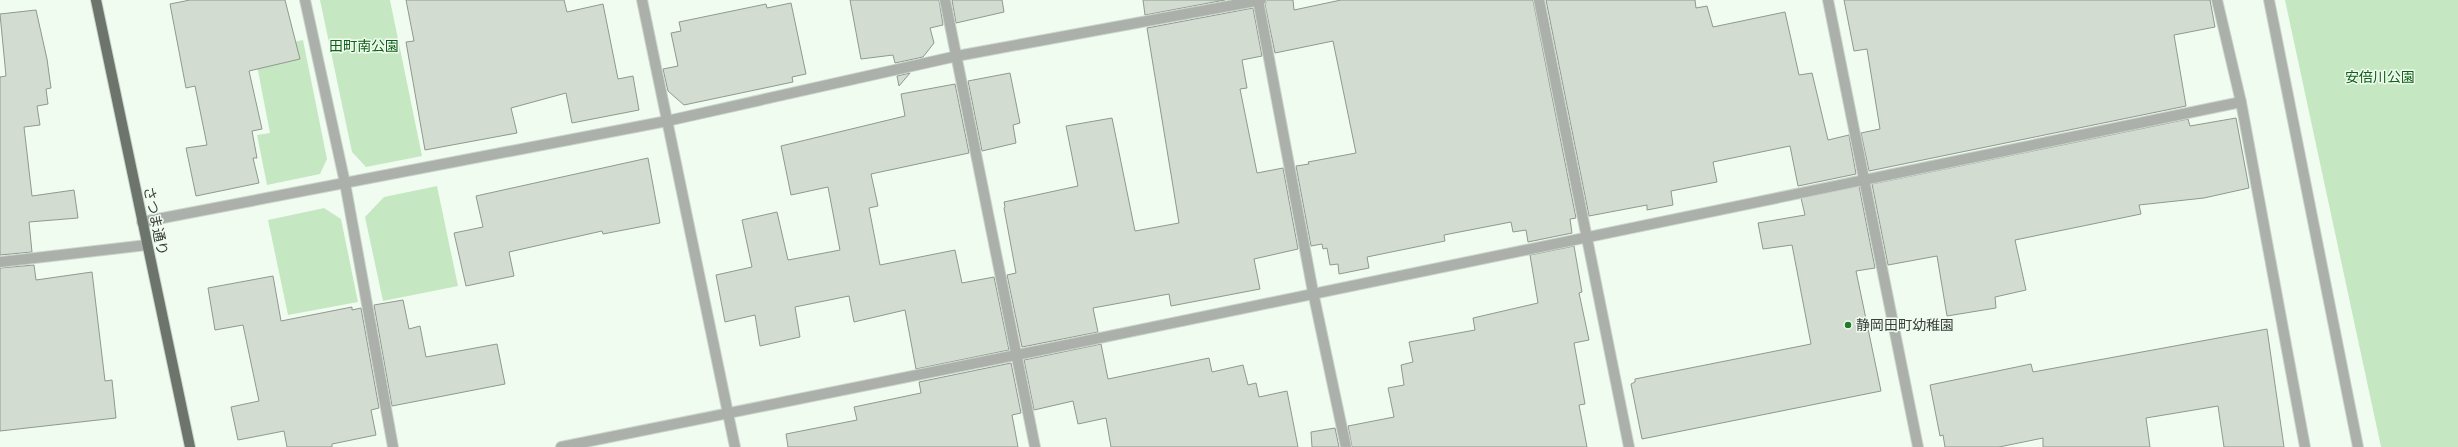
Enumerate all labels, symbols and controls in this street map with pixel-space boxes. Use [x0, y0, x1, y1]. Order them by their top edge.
park label: 田町南公園 [329, 38, 399, 54]
park label: 安倍川公園 [2345, 69, 2415, 85]
street label: さつま通り [141, 185, 171, 257]
place label: 静岡田町幼稚園 [1856, 317, 1954, 333]
marker: 静岡田町幼稚園 [1843, 320, 1853, 330]

